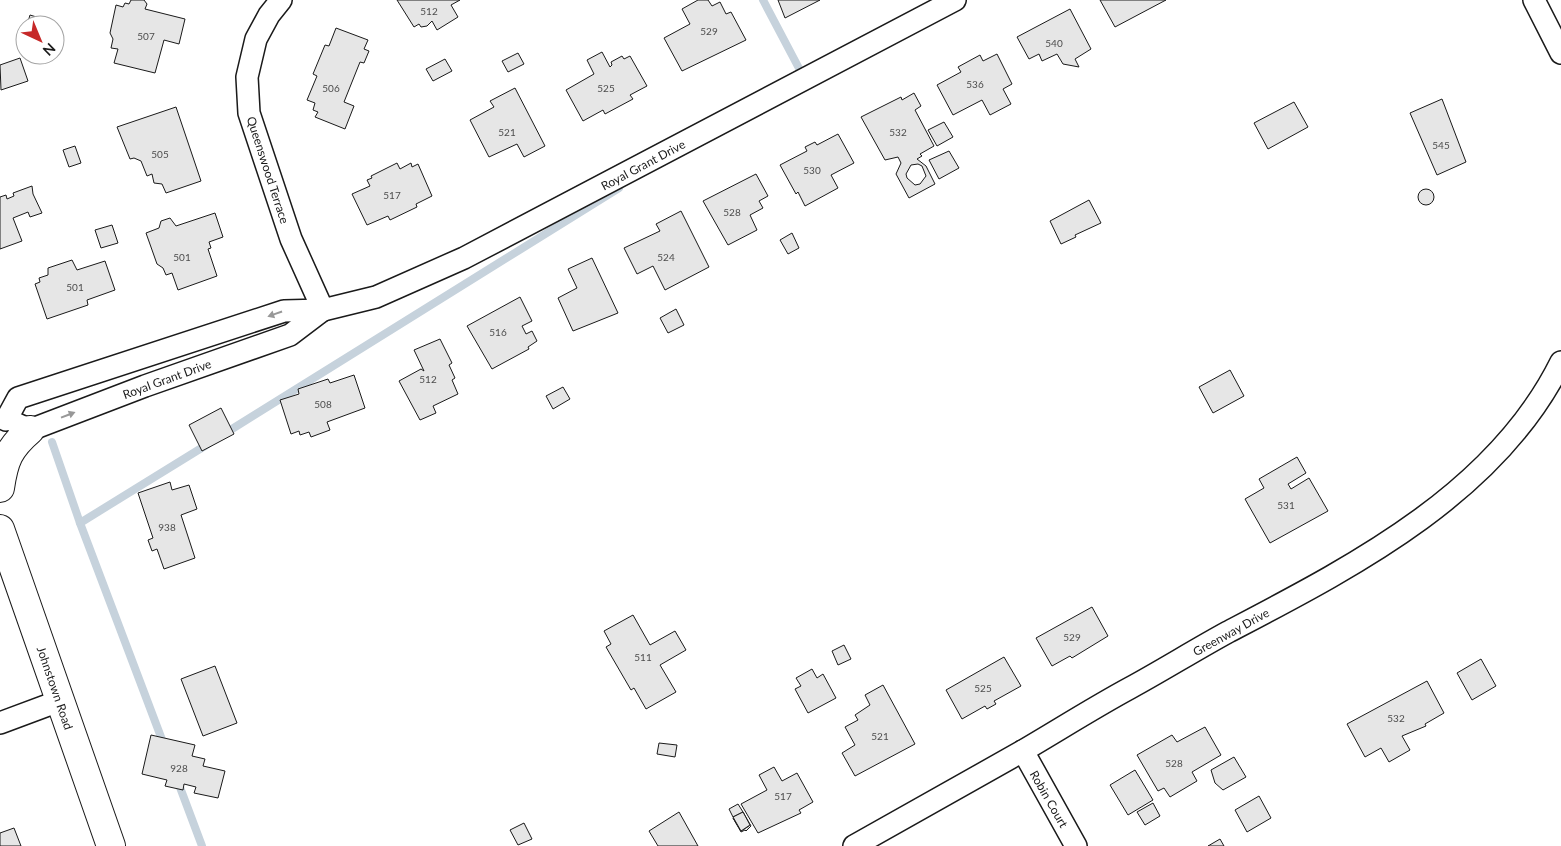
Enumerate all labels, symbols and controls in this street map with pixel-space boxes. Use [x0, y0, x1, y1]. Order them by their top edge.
house number: 512 [420, 5, 438, 17]
north arrow [15, 15, 65, 65]
house number: 529 [700, 25, 718, 37]
house number: 507 [137, 30, 155, 42]
house number: 540 [1045, 37, 1063, 49]
text: N [40, 40, 59, 60]
house number: 536 [966, 78, 984, 90]
house number: 506 [322, 82, 340, 94]
house number: 525 [597, 82, 615, 94]
street label: Queenswood Terrace [244, 115, 292, 225]
house number: 521 [498, 126, 516, 138]
house number: 532 [889, 126, 907, 138]
street label: Royal Grant Drive [598, 137, 688, 193]
house number: 545 [1432, 139, 1450, 151]
house number: 505 [151, 148, 169, 160]
house number: 530 [803, 164, 821, 176]
house number: 517 [383, 189, 401, 201]
house number: 528 [723, 206, 741, 218]
house number: 501 [173, 251, 191, 263]
house number: 524 [657, 251, 675, 263]
house number: 501 [66, 281, 84, 293]
one-way arrow [267, 310, 282, 318]
house number: 516 [489, 326, 507, 338]
street label: Royal Grant Drive [121, 356, 213, 402]
house number: 512 [419, 373, 437, 385]
house number: 508 [314, 398, 332, 410]
one-way arrow [60, 411, 75, 419]
house number: 531 [1277, 499, 1295, 511]
house number: 938 [158, 521, 176, 533]
street label: Greenway Drive [1190, 605, 1272, 659]
house number: 529 [1063, 631, 1081, 643]
street label: Johnstown Road [34, 644, 76, 732]
house number: 511 [634, 651, 652, 663]
house number: 525 [974, 682, 992, 694]
house number: 532 [1387, 712, 1405, 724]
house number: 521 [871, 730, 889, 742]
house number: 528 [1165, 757, 1183, 769]
house number: 928 [170, 762, 188, 774]
street label: Robin Court [1027, 768, 1072, 831]
house number: 517 [774, 790, 792, 802]

